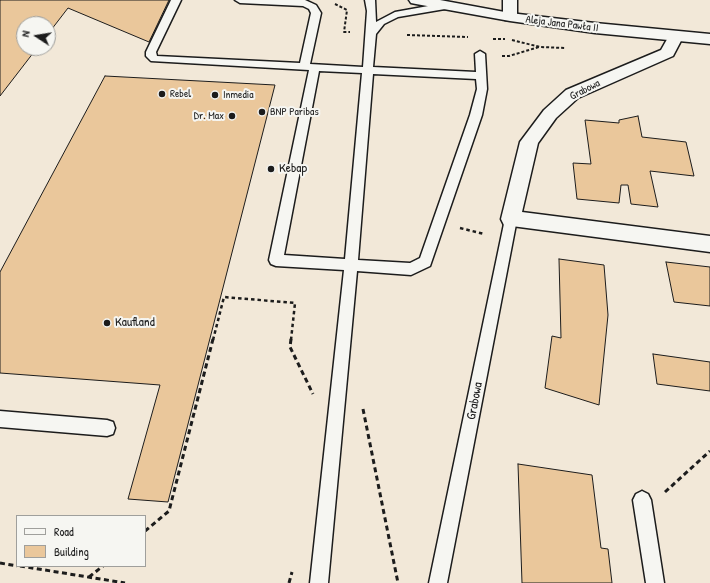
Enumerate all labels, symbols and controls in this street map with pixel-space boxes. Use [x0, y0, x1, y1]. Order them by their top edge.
street label: Aleja Jana Pawła II [525, 13, 599, 35]
north arrow [16, 16, 56, 56]
text: N [18, 29, 33, 38]
street label: Grabowa [568, 77, 602, 103]
place label: Rebel [170, 87, 191, 101]
place label: Inmedia [223, 88, 253, 102]
marker: Rebel [157, 89, 167, 99]
marker: Inmedia [210, 90, 220, 100]
place label: BNP Paribas [270, 105, 319, 119]
marker: BNP Paribas [257, 107, 267, 117]
place label: Dr. Max [194, 109, 224, 123]
marker: Dr. Max [227, 111, 237, 121]
place label: Kebap [279, 161, 307, 177]
marker: Kebap [266, 164, 276, 174]
place label: Kaufland [115, 315, 155, 331]
marker: Kaufland [102, 318, 112, 328]
street label: Grabowa [464, 381, 486, 421]
legend [16, 515, 146, 567]
text: Road [54, 523, 74, 540]
text: Building [54, 543, 89, 560]

